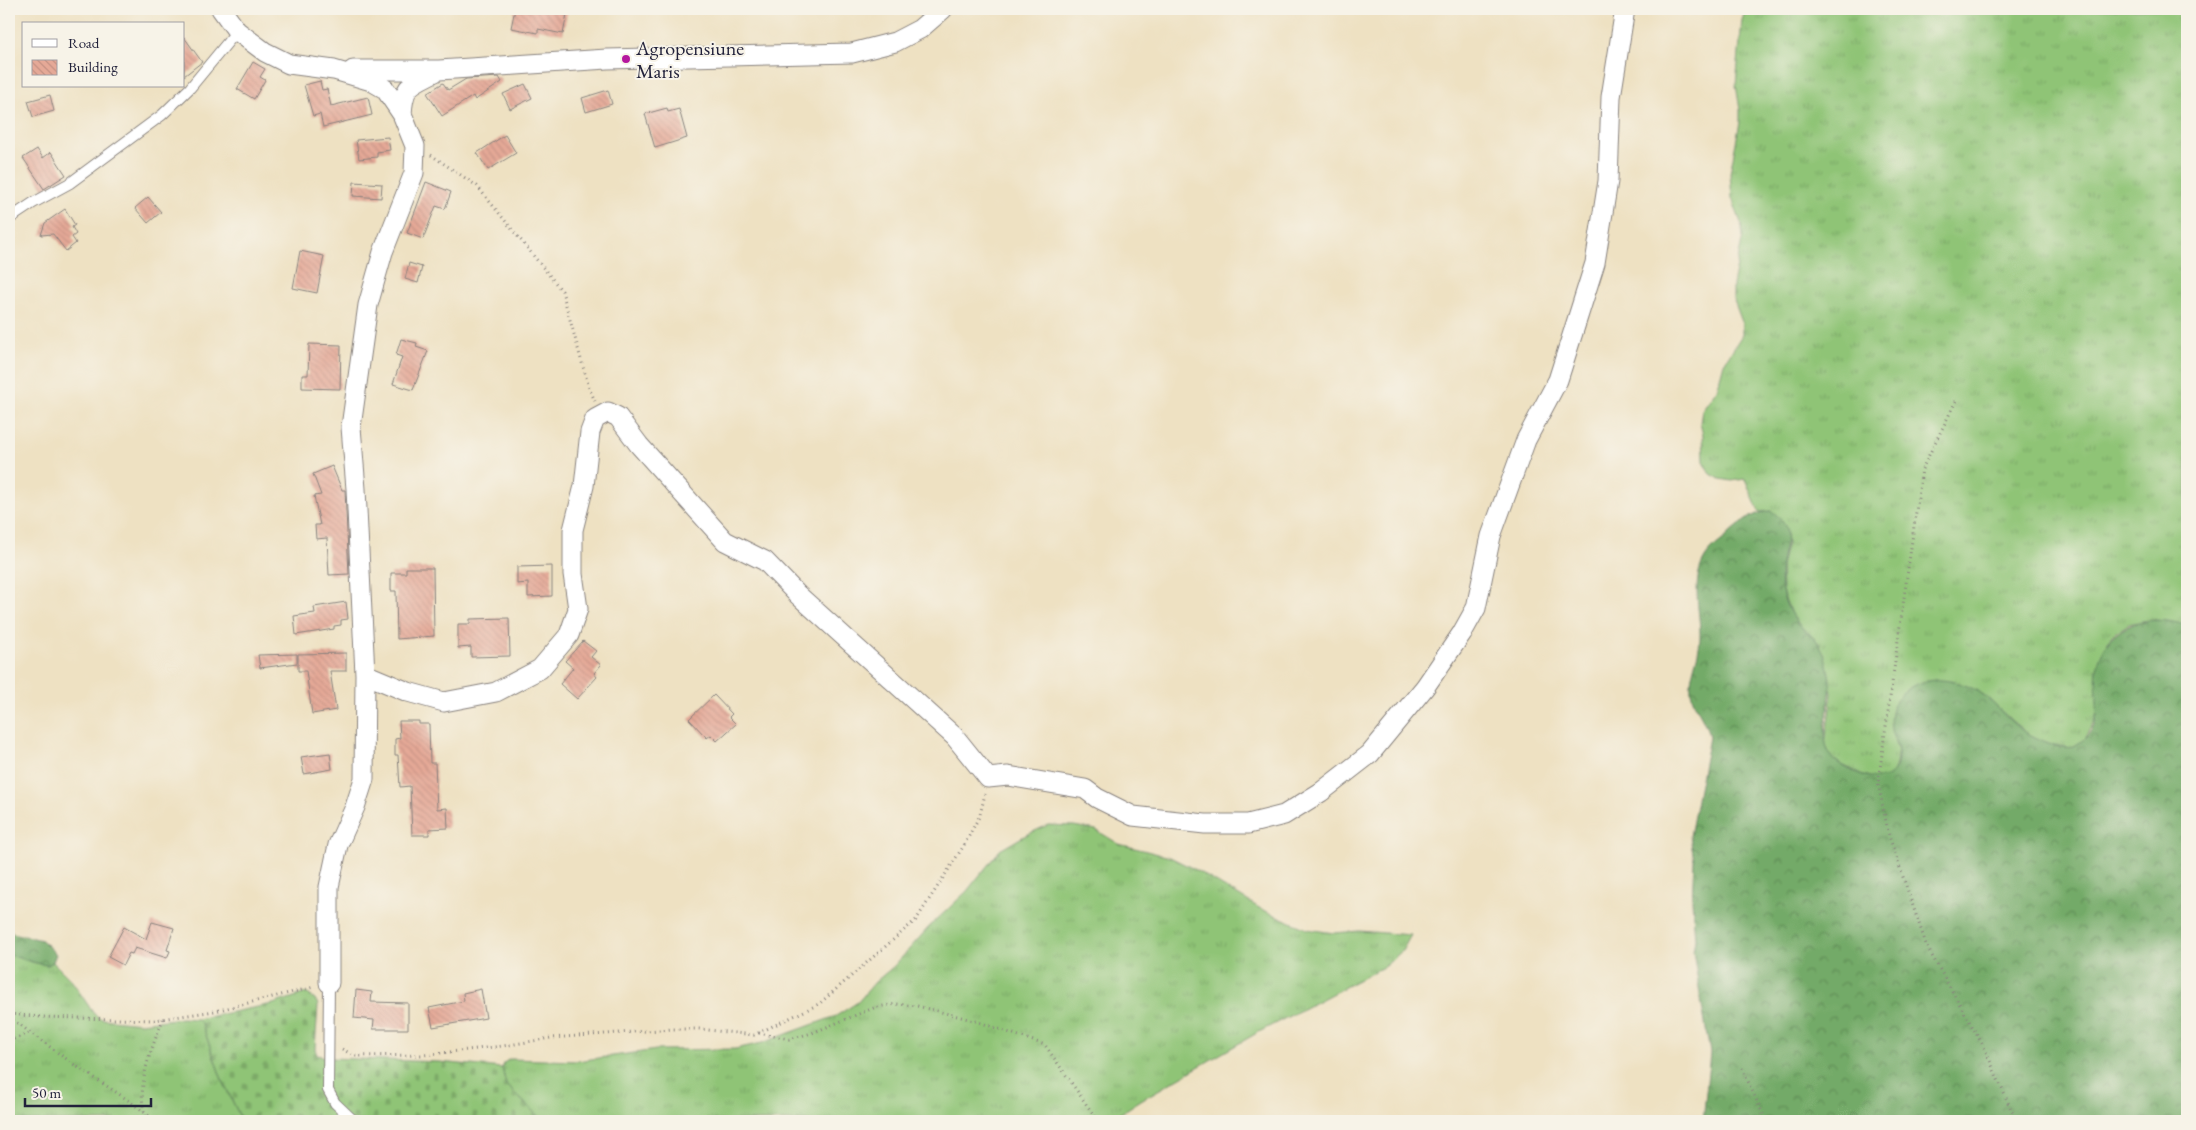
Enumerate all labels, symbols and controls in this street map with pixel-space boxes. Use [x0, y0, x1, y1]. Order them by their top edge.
legend [22, 22, 185, 88]
text: Road [68, 33, 100, 52]
place label: Agropensiune Maris [635, 35, 744, 84]
marker: Agropensiune Maris [620, 53, 632, 65]
text: Building [68, 57, 118, 76]
scale bar [25, 1075, 151, 1107]
text: 50 m [32, 1083, 61, 1102]

